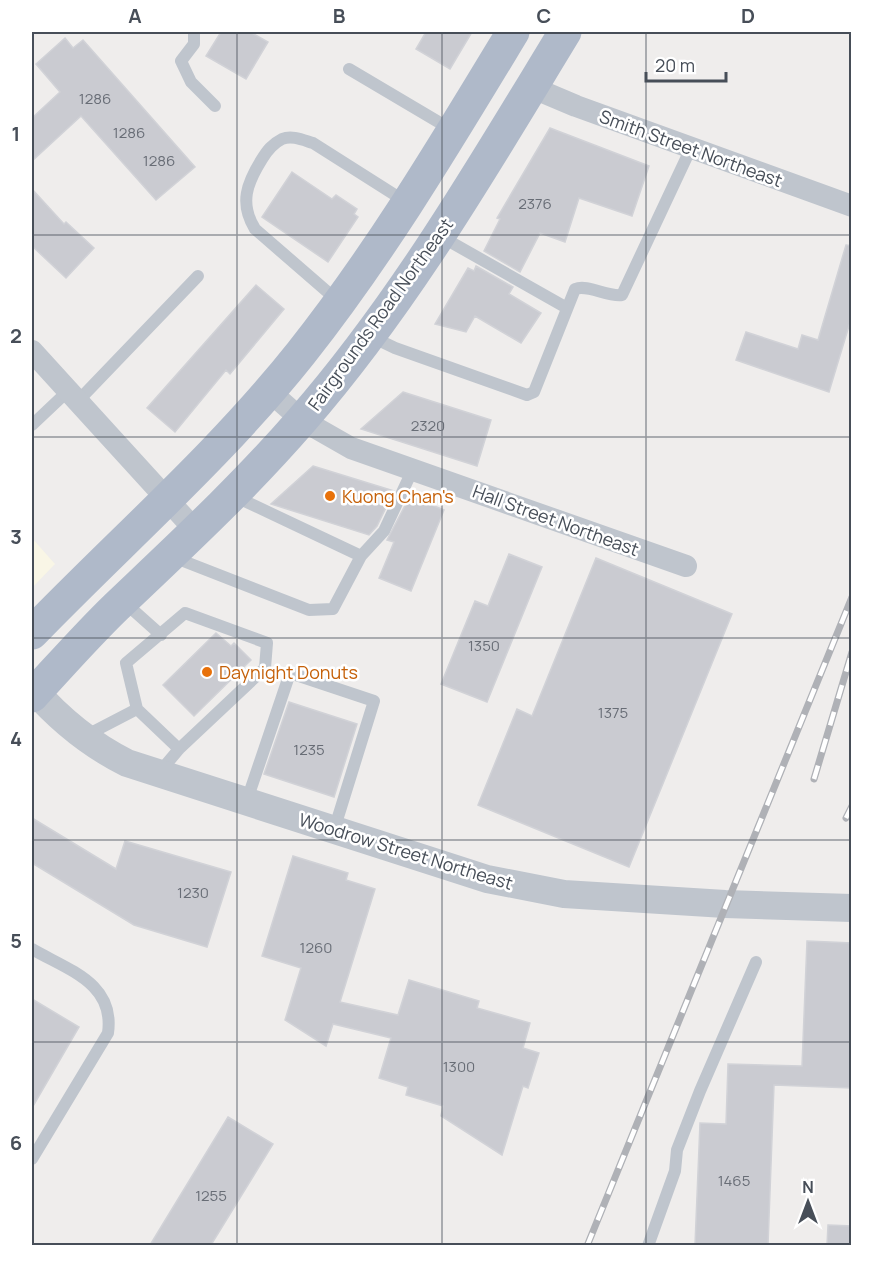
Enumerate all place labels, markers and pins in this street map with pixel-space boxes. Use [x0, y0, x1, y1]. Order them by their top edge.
place label: Kuong Chan's [342, 484, 454, 508]
marker: Kuong Chan's [323, 489, 337, 503]
place label: Daynight Donuts [219, 660, 358, 684]
marker: Daynight Donuts [200, 665, 214, 679]

